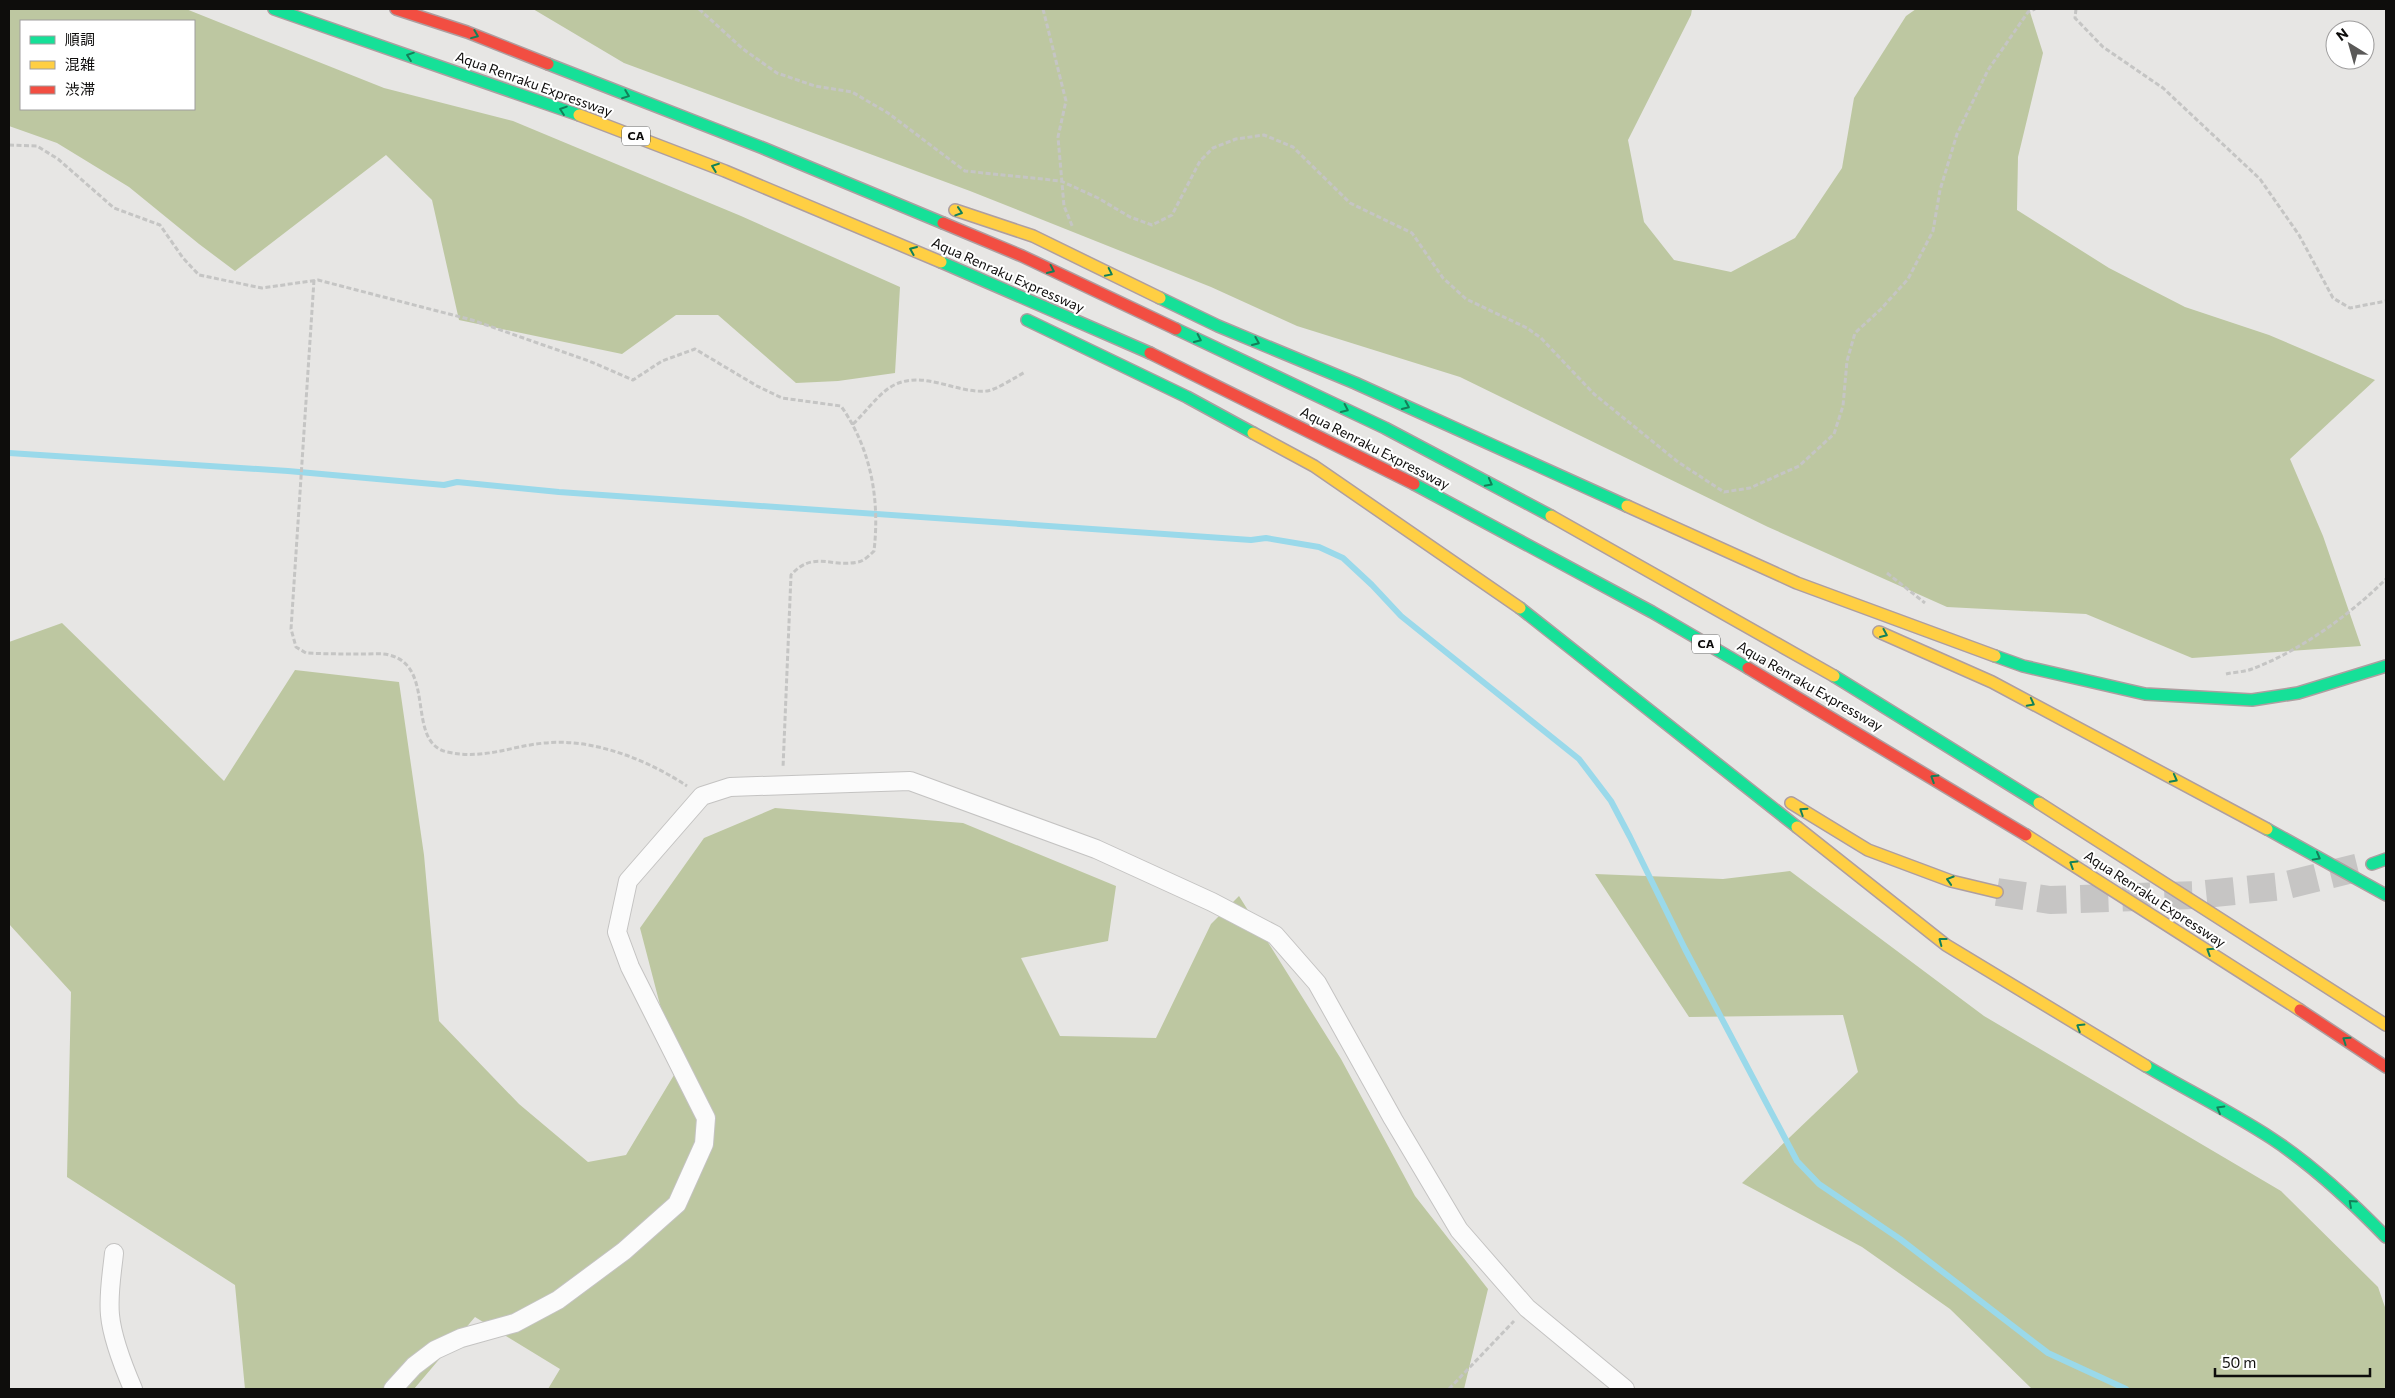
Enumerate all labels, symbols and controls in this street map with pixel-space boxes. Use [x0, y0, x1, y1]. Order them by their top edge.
legend [20, 20, 195, 110]
north arrow [2325, 20, 2375, 70]
text: N [2333, 24, 2351, 44]
one-way arrow [470, 29, 479, 39]
text: 順調 [65, 30, 95, 48]
street label: Aqua Renraku Expressway [454, 47, 615, 120]
one-way arrow [406, 52, 414, 62]
text: 混雑 [65, 55, 95, 73]
text: 渋滞 [65, 80, 95, 98]
one-way arrow [621, 88, 630, 99]
one-way arrow [559, 105, 568, 115]
road number: CA [622, 126, 650, 146]
one-way arrow [711, 163, 720, 173]
one-way arrow [954, 206, 963, 216]
street label: Aqua Renraku Expressway [929, 233, 1087, 316]
one-way arrow [909, 246, 918, 257]
one-way arrow [1046, 264, 1055, 274]
one-way arrow [1104, 267, 1113, 277]
one-way arrow [1193, 333, 1202, 343]
one-way arrow [1251, 335, 1260, 346]
one-way arrow [1401, 399, 1410, 410]
street label: Aqua Renraku Expressway [1298, 402, 1453, 493]
one-way arrow [1340, 403, 1349, 413]
one-way arrow [1484, 477, 1493, 487]
one-way arrow [1879, 627, 1888, 638]
road number: CA [1692, 634, 1720, 654]
street label: Aqua Renraku Expressway [1734, 637, 1886, 734]
one-way arrow [2025, 697, 2034, 707]
one-way arrow [2169, 773, 2178, 783]
one-way arrow [1931, 775, 1940, 784]
one-way arrow [1800, 808, 1809, 818]
street label: Aqua Renraku Expressway [2081, 846, 2229, 951]
one-way arrow [2312, 850, 2321, 860]
one-way arrow [2069, 860, 2078, 870]
one-way arrow [1946, 875, 1954, 885]
one-way arrow [1939, 939, 1948, 947]
one-way arrow [2206, 948, 2215, 957]
one-way arrow [2076, 1024, 2085, 1034]
one-way arrow [2342, 1037, 2351, 1046]
one-way arrow [2217, 1105, 2226, 1115]
one-way arrow [2349, 1199, 2358, 1208]
scale bar [2215, 1346, 2370, 1378]
text: 50 m [2222, 1353, 2256, 1371]

